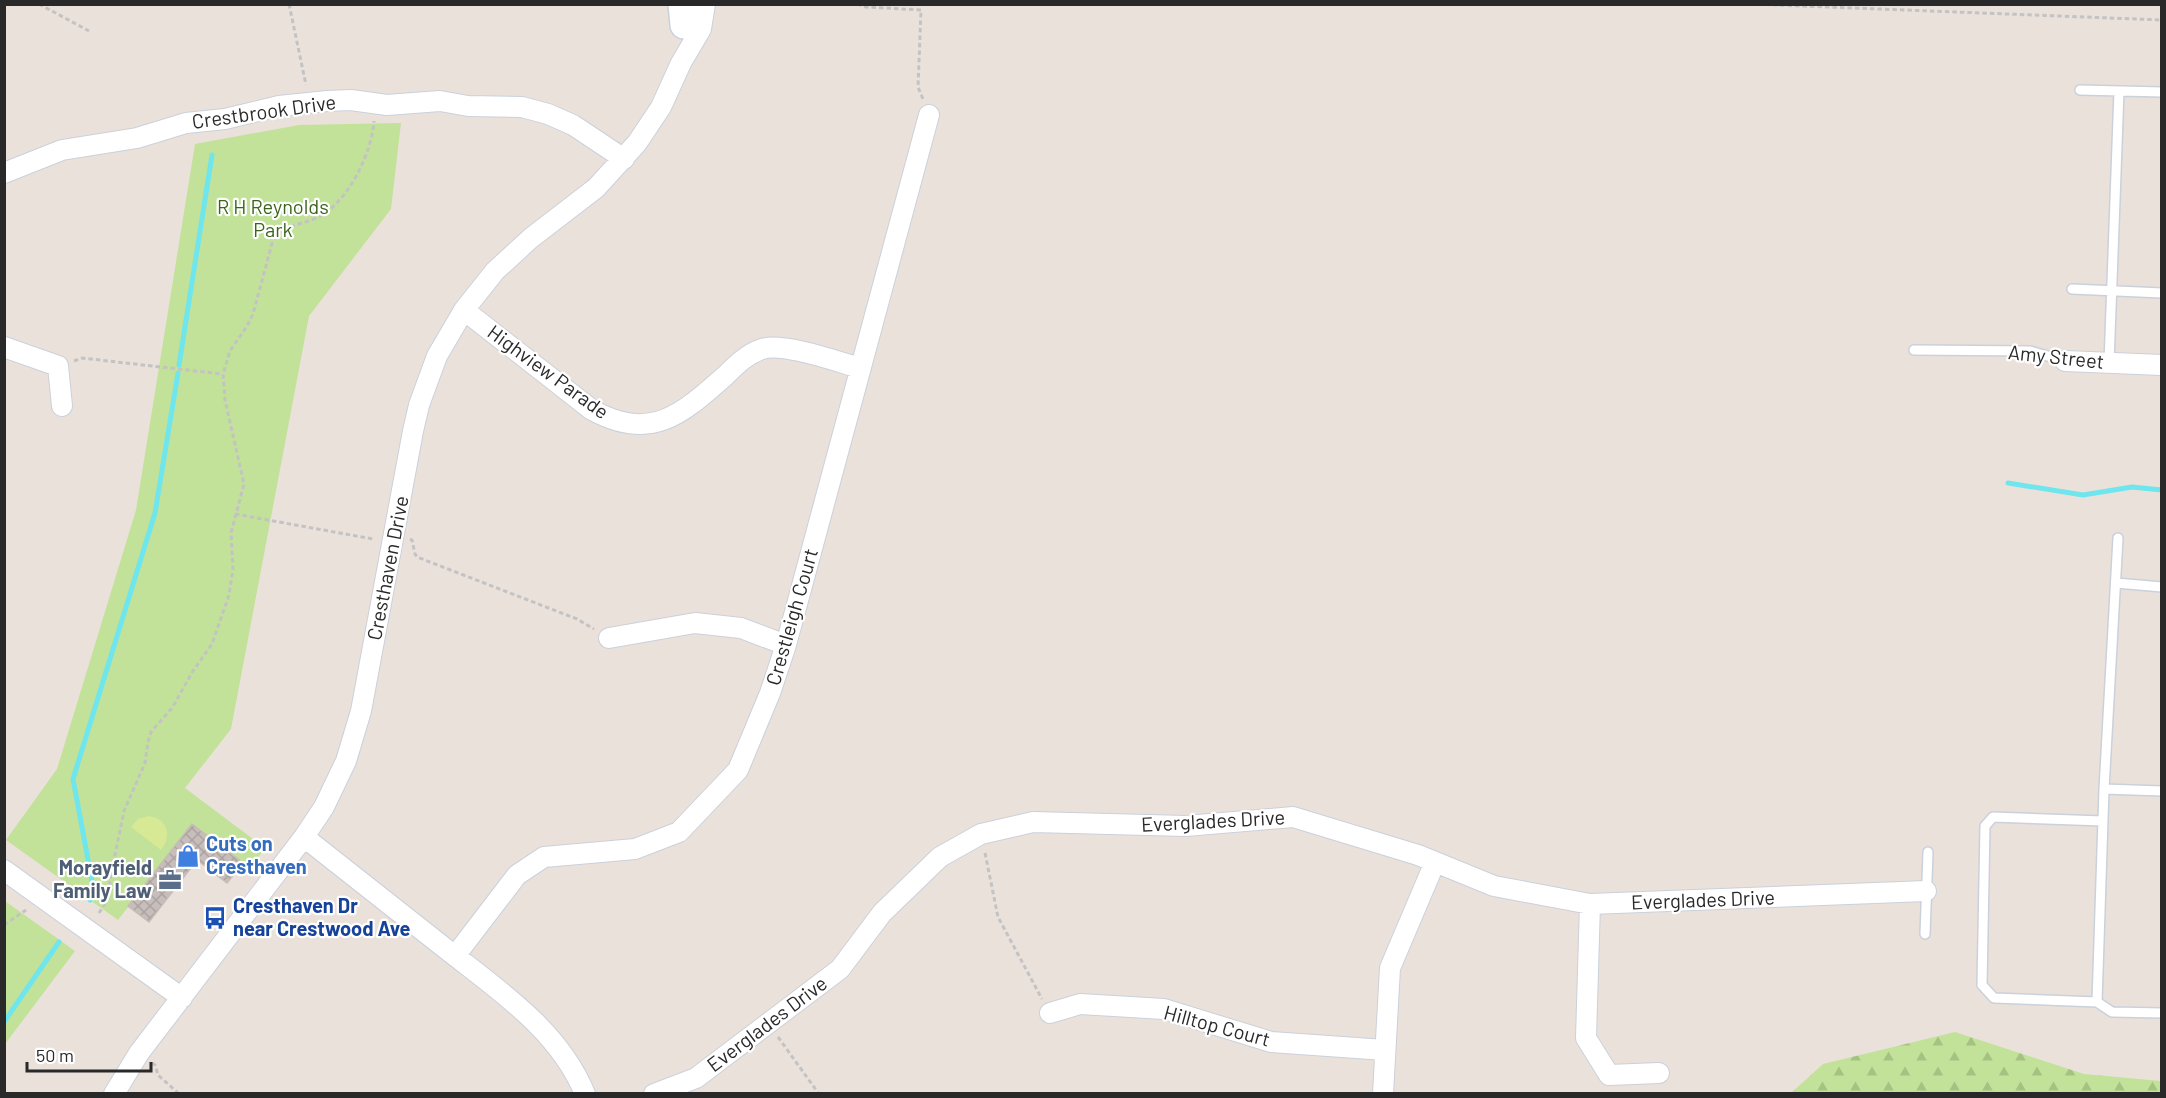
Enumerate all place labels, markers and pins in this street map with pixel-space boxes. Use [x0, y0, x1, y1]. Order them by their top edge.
place label: Cuts on Cresthaven [206, 831, 307, 878]
shop icon: Cuts on Cresthaven [175, 843, 201, 869]
place label: Morayfield Family Law [53, 855, 152, 902]
office icon: Morayfield Family Law [157, 867, 183, 893]
place label: Cresthaven Dr near Crestwood Ave [233, 893, 411, 940]
bus stop icon: Cresthaven Dr near Crestwood Ave [202, 905, 228, 931]

